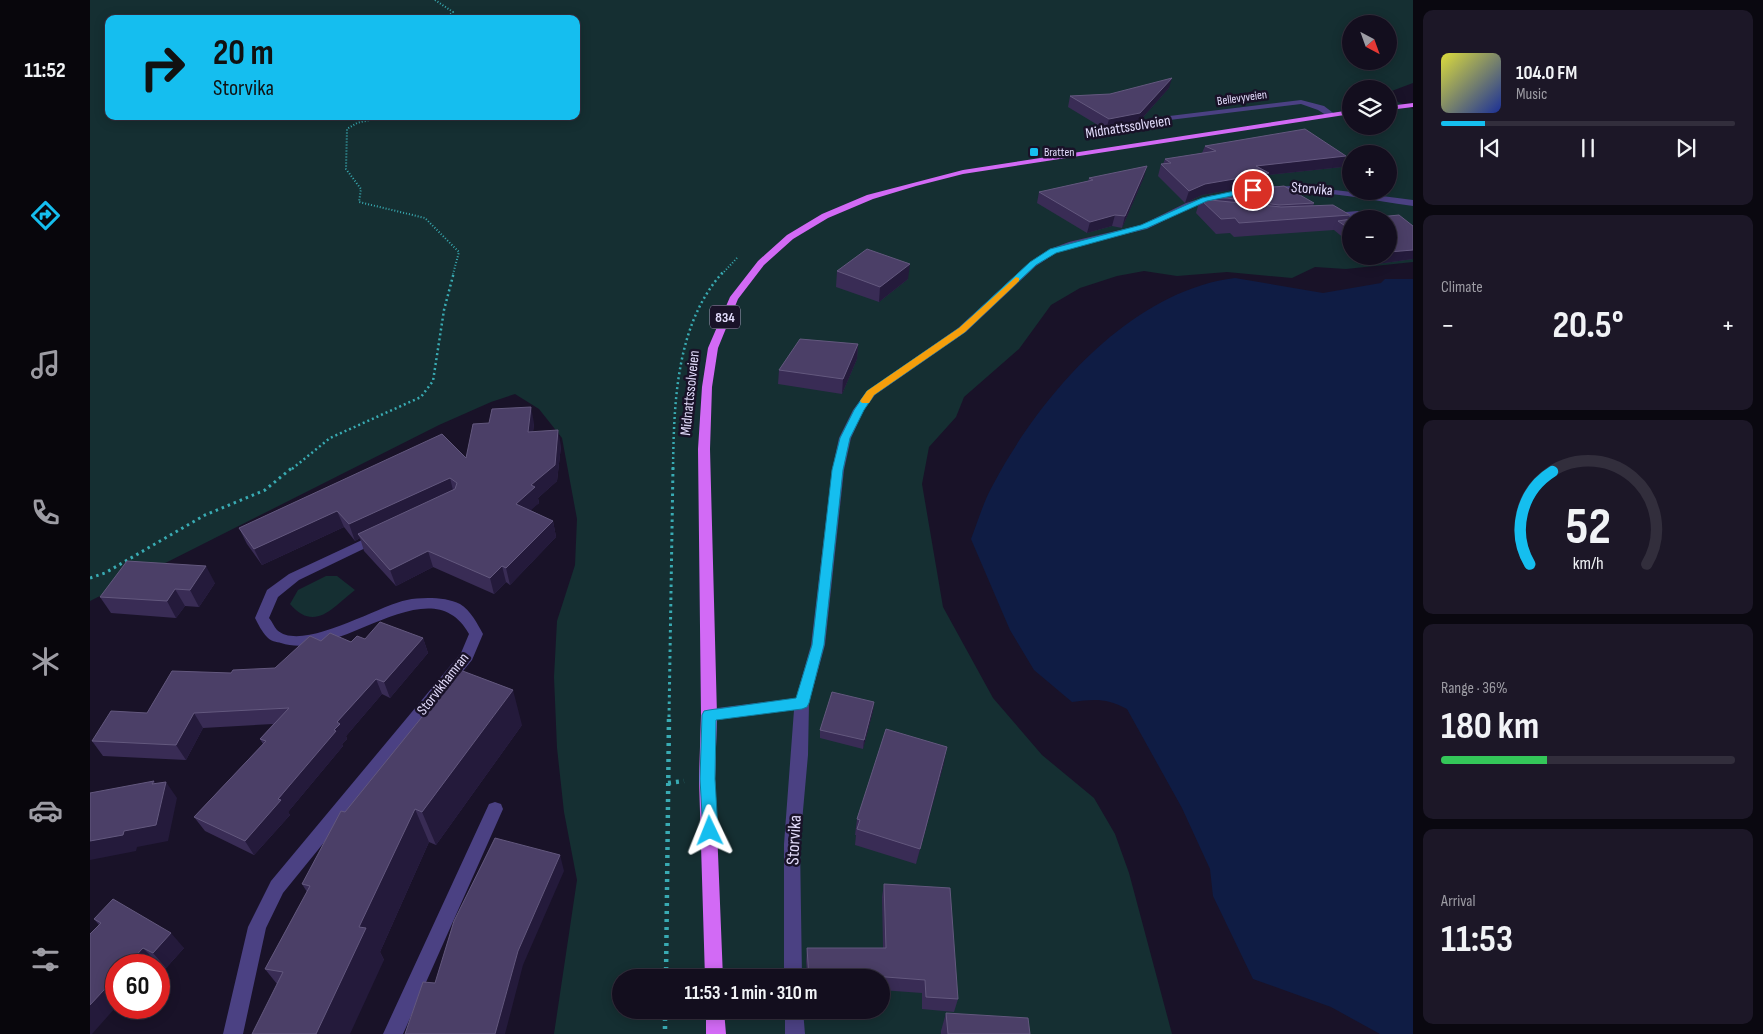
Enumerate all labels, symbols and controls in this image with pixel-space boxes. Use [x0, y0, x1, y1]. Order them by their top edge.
north arrow [1342, 15, 1398, 70]
map controls [1342, 15, 1397, 265]
text: 20 m [213, 32, 274, 75]
icon: right [130, 35, 195, 100]
text: 11:52 [24, 57, 66, 84]
text: 104.0 FM [1516, 62, 1577, 85]
text: Storvika [213, 75, 274, 102]
button: layers [1342, 80, 1397, 135]
text: Music [1516, 85, 1547, 104]
street label: Bellevyveien [1216, 87, 1268, 109]
street label: Midnattssolveien [1084, 111, 1172, 143]
icon: previous [1476, 134, 1504, 162]
icon: pause [1574, 134, 1602, 162]
icon: next [1672, 134, 1700, 162]
place label: Bratten [1044, 145, 1074, 160]
button: + [1342, 145, 1397, 200]
marker: Bratten [1028, 146, 1040, 158]
pin [1232, 169, 1274, 211]
icon: arrive [1239, 176, 1267, 204]
street label: Storvika [1290, 178, 1334, 200]
icon: directions [28, 198, 63, 233]
button: − [1342, 210, 1397, 265]
text: Climate [1441, 278, 1483, 297]
text: 20.5° [1552, 303, 1624, 348]
road number: 834 [710, 306, 740, 328]
text: − [1441, 309, 1455, 342]
text: + [1721, 309, 1735, 342]
icon: music [28, 347, 63, 382]
street label: Midnattssolveien [676, 349, 704, 437]
icon: phone [28, 495, 63, 530]
text: 52 [1565, 496, 1611, 559]
text: km/h [1573, 553, 1603, 574]
icon: climate [28, 644, 63, 679]
street label: Storvikhamran [413, 649, 473, 719]
text: Range · 36% [1441, 679, 1508, 698]
text: 180 km [1441, 704, 1539, 749]
icon: car [28, 793, 63, 828]
position arrow [683, 804, 735, 856]
street label: Storvika [782, 814, 806, 865]
text: Arrival [1441, 892, 1475, 911]
text: 11:53 [1441, 917, 1513, 962]
icon: filters [28, 942, 63, 977]
speed limit sign: 60 [105, 954, 170, 1019]
text: 11:53 · 1 min · 310 m [685, 982, 817, 1005]

